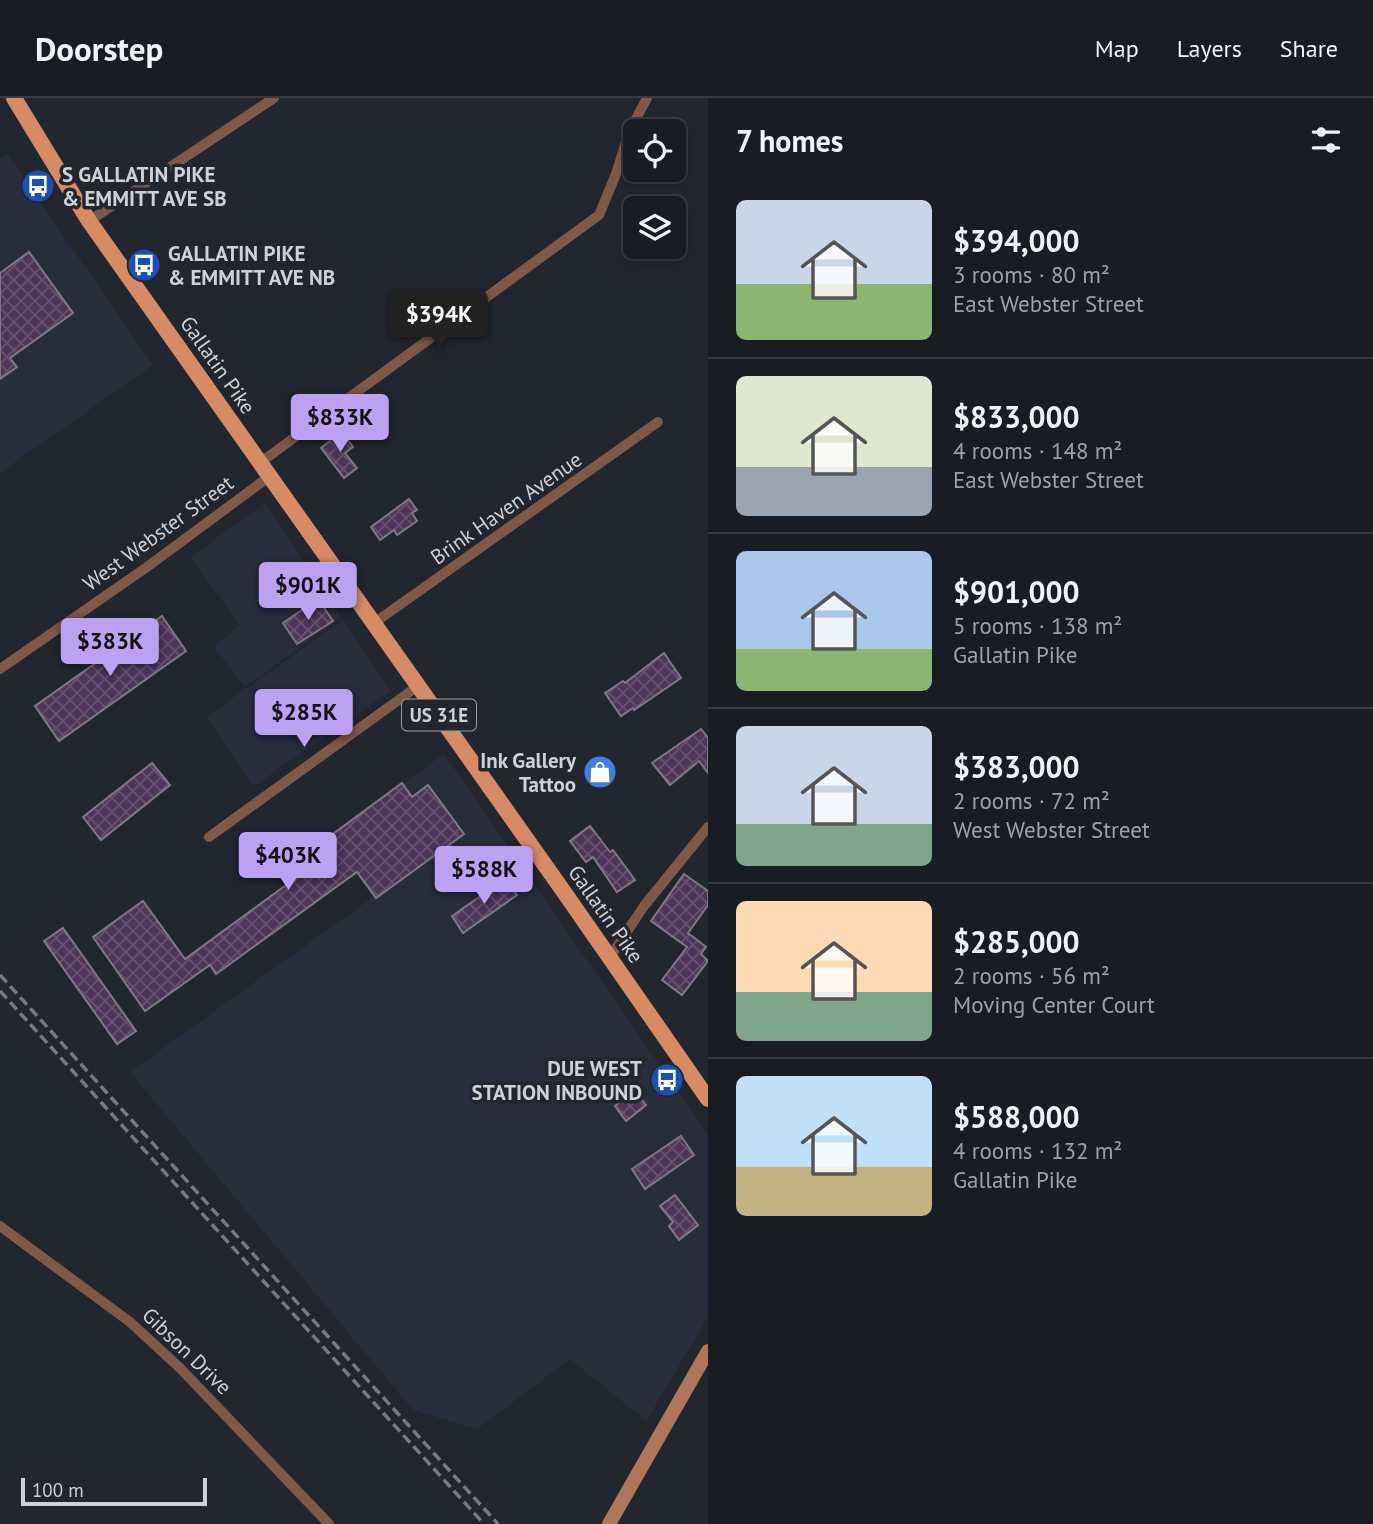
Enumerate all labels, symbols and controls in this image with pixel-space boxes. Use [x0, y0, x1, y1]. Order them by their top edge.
text: Doorstep [35, 27, 163, 70]
text: Map [1095, 33, 1139, 64]
text: Layers [1177, 33, 1242, 64]
text: Share [1280, 33, 1338, 64]
map controls [623, 119, 686, 259]
button: locate [623, 119, 686, 182]
text: 7 homes [736, 121, 844, 160]
icon: filters [1307, 121, 1345, 159]
place label: S GALLATIN PIKE & EMMITT AVE SB [62, 161, 227, 212]
bus stop icon: S GALLATIN PIKE & EMMITT AVE SB [19, 167, 57, 205]
button: layers [623, 196, 686, 259]
text: $394,000 [953, 221, 1080, 260]
icon: home [792, 228, 876, 312]
place label: GALLATIN PIKE & EMMITT AVE NB [168, 240, 335, 291]
bus stop icon: GALLATIN PIKE & EMMITT AVE NB [125, 246, 163, 284]
text: 3 rooms · 80 m² [953, 260, 1110, 289]
text: East Webster Street [953, 289, 1144, 318]
pin: $394K [390, 292, 488, 351]
text: $394K [406, 299, 472, 328]
street label: Gallatin Pike [174, 311, 262, 419]
pin: $833K [291, 394, 389, 454]
text: $833,000 [953, 397, 1080, 436]
text: $833K [307, 402, 373, 431]
icon: home [792, 404, 876, 488]
text: 4 rooms · 148 m² [953, 436, 1122, 465]
street label: Brink Haven Avenue [425, 446, 587, 570]
text: East Webster Street [953, 465, 1144, 494]
street label: West Webster Street [77, 469, 239, 597]
pin: $901K [259, 562, 357, 622]
text: $901K [275, 570, 341, 599]
text: $901,000 [953, 572, 1080, 611]
icon: home [792, 579, 876, 663]
text: 5 rooms · 138 m² [953, 611, 1122, 640]
pin: $383K [61, 618, 159, 678]
text: $383K [77, 626, 143, 655]
text: Gallatin Pike [953, 640, 1077, 669]
pin: $285K [255, 690, 353, 749]
text: $285K [271, 697, 337, 726]
road number: US 31E [402, 700, 476, 730]
place label: Ink Gallery Tattoo [480, 747, 577, 798]
text: $383,000 [953, 747, 1080, 786]
shop icon: Ink Gallery Tattoo [581, 753, 619, 791]
icon: home [792, 754, 876, 838]
text: 2 rooms · 72 m² [953, 786, 1110, 815]
text: West Webster Street [953, 815, 1150, 844]
pin: $403K [239, 832, 337, 892]
text: $403K [255, 840, 321, 869]
pin: $588K [435, 846, 533, 906]
text: $588K [451, 854, 517, 883]
street label: Gallatin Pike [562, 860, 650, 968]
text: $285,000 [953, 922, 1080, 961]
icon: home [792, 929, 876, 1013]
text: 2 rooms · 56 m² [953, 961, 1110, 990]
text: Moving Center Court [953, 990, 1155, 1019]
place label: DUE WEST STATION INBOUND [472, 1055, 642, 1106]
bus stop icon: DUE WEST STATION INBOUND [648, 1061, 686, 1099]
text: $588,000 [953, 1097, 1080, 1136]
icon: home [792, 1104, 876, 1188]
text: 4 rooms · 132 m² [953, 1136, 1122, 1165]
text: Gallatin Pike [953, 1165, 1077, 1194]
street label: Gibson Drive [137, 1302, 237, 1400]
scale bar [21, 1475, 206, 1507]
text: 100 m [32, 1478, 84, 1502]

